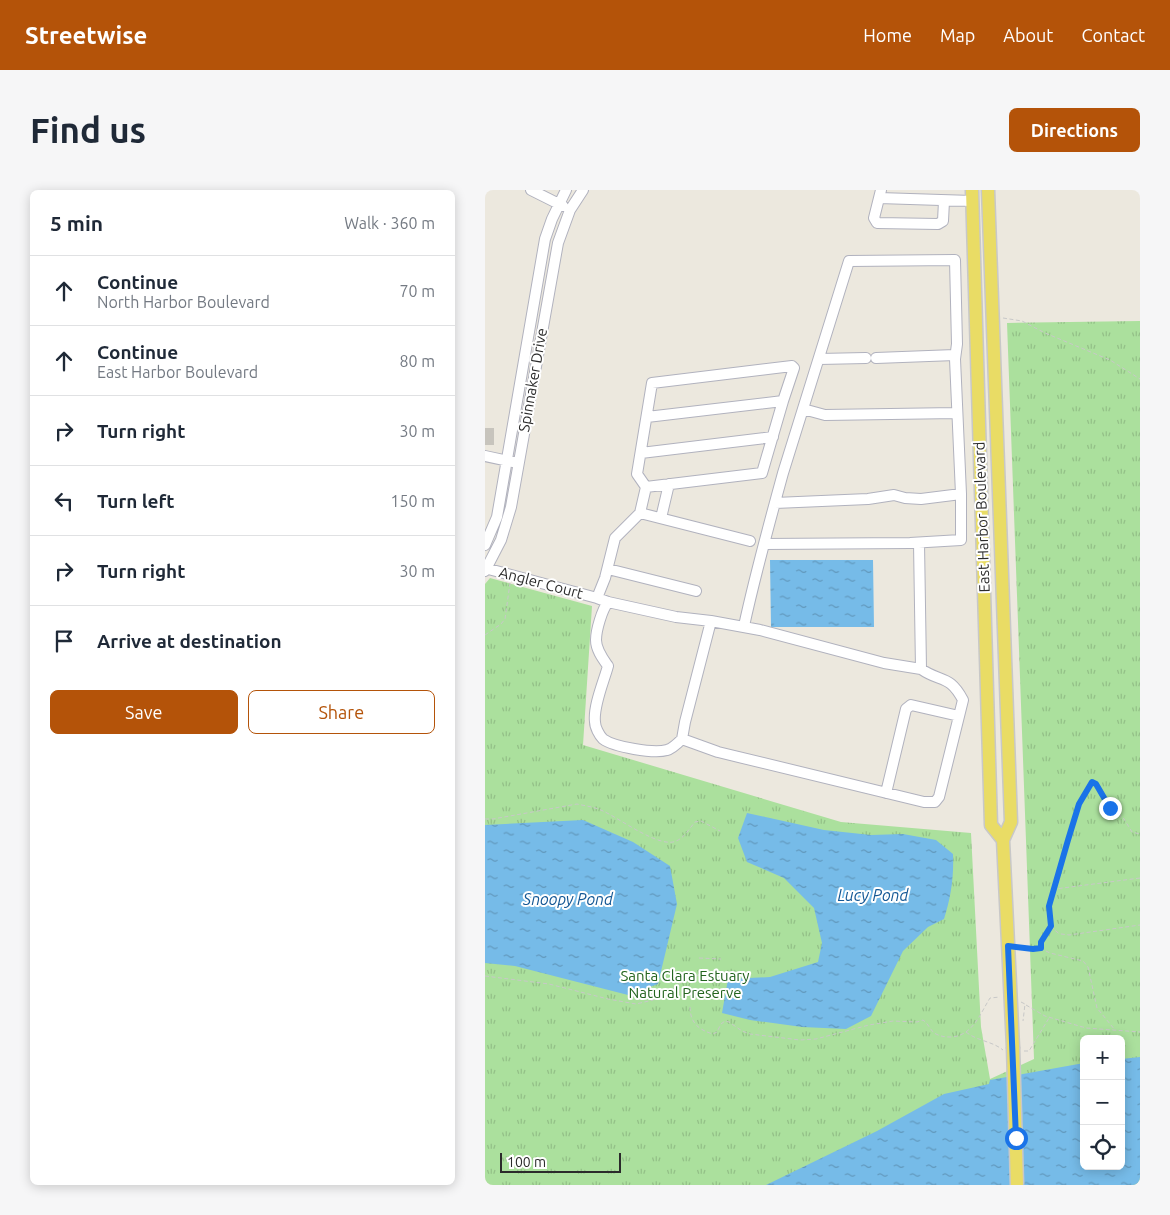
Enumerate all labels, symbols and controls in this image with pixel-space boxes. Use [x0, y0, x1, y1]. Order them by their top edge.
text: Streetwise [25, 22, 147, 49]
text: Home [863, 25, 912, 45]
text: Map [940, 25, 975, 45]
text: About [1003, 25, 1053, 45]
text: Contact [1081, 25, 1145, 45]
button: Directions [1009, 108, 1140, 152]
text: Find us [30, 110, 146, 150]
text: 5 min [50, 211, 103, 235]
text: Walk · 360 m [344, 214, 435, 232]
text: Continue [97, 271, 178, 293]
icon: ahead [50, 277, 78, 305]
text: 70 m [399, 282, 435, 300]
text: North Harbor Boulevard [97, 293, 270, 311]
street label: Spinnaker Drive [515, 327, 550, 433]
text: Continue [97, 341, 178, 363]
icon: ahead [50, 347, 78, 375]
text: 80 m [399, 352, 435, 370]
text: East Harbor Boulevard [97, 363, 258, 381]
icon: right [50, 417, 78, 445]
text: Turn right [97, 420, 185, 442]
text: 30 m [399, 422, 435, 440]
street label: East Harbor Boulevard [970, 441, 993, 593]
icon: left [50, 487, 78, 515]
text: Turn left [97, 490, 175, 512]
text: 150 m [390, 492, 435, 510]
icon: right [50, 557, 78, 585]
text: Turn right [97, 560, 185, 582]
text: 30 m [399, 562, 435, 580]
street label: Angler Court [497, 563, 585, 602]
icon: arrive [50, 627, 78, 655]
text: Arrive at destination [97, 630, 282, 652]
button: Save [50, 690, 238, 734]
button: Share [248, 690, 435, 734]
route end [1099, 797, 1122, 820]
water label: Lucy Pond [838, 886, 910, 904]
water label: Snoopy Pond [522, 890, 614, 908]
park label: Santa Clara Estuary Natural Preserve [620, 967, 750, 1001]
map controls [1080, 1035, 1125, 1170]
button: + [1080, 1035, 1125, 1080]
button: − [1080, 1080, 1125, 1125]
button: locate [1080, 1125, 1125, 1170]
route start [1005, 1127, 1028, 1150]
scale bar [500, 1150, 621, 1173]
text: 100 m [507, 1154, 546, 1170]

